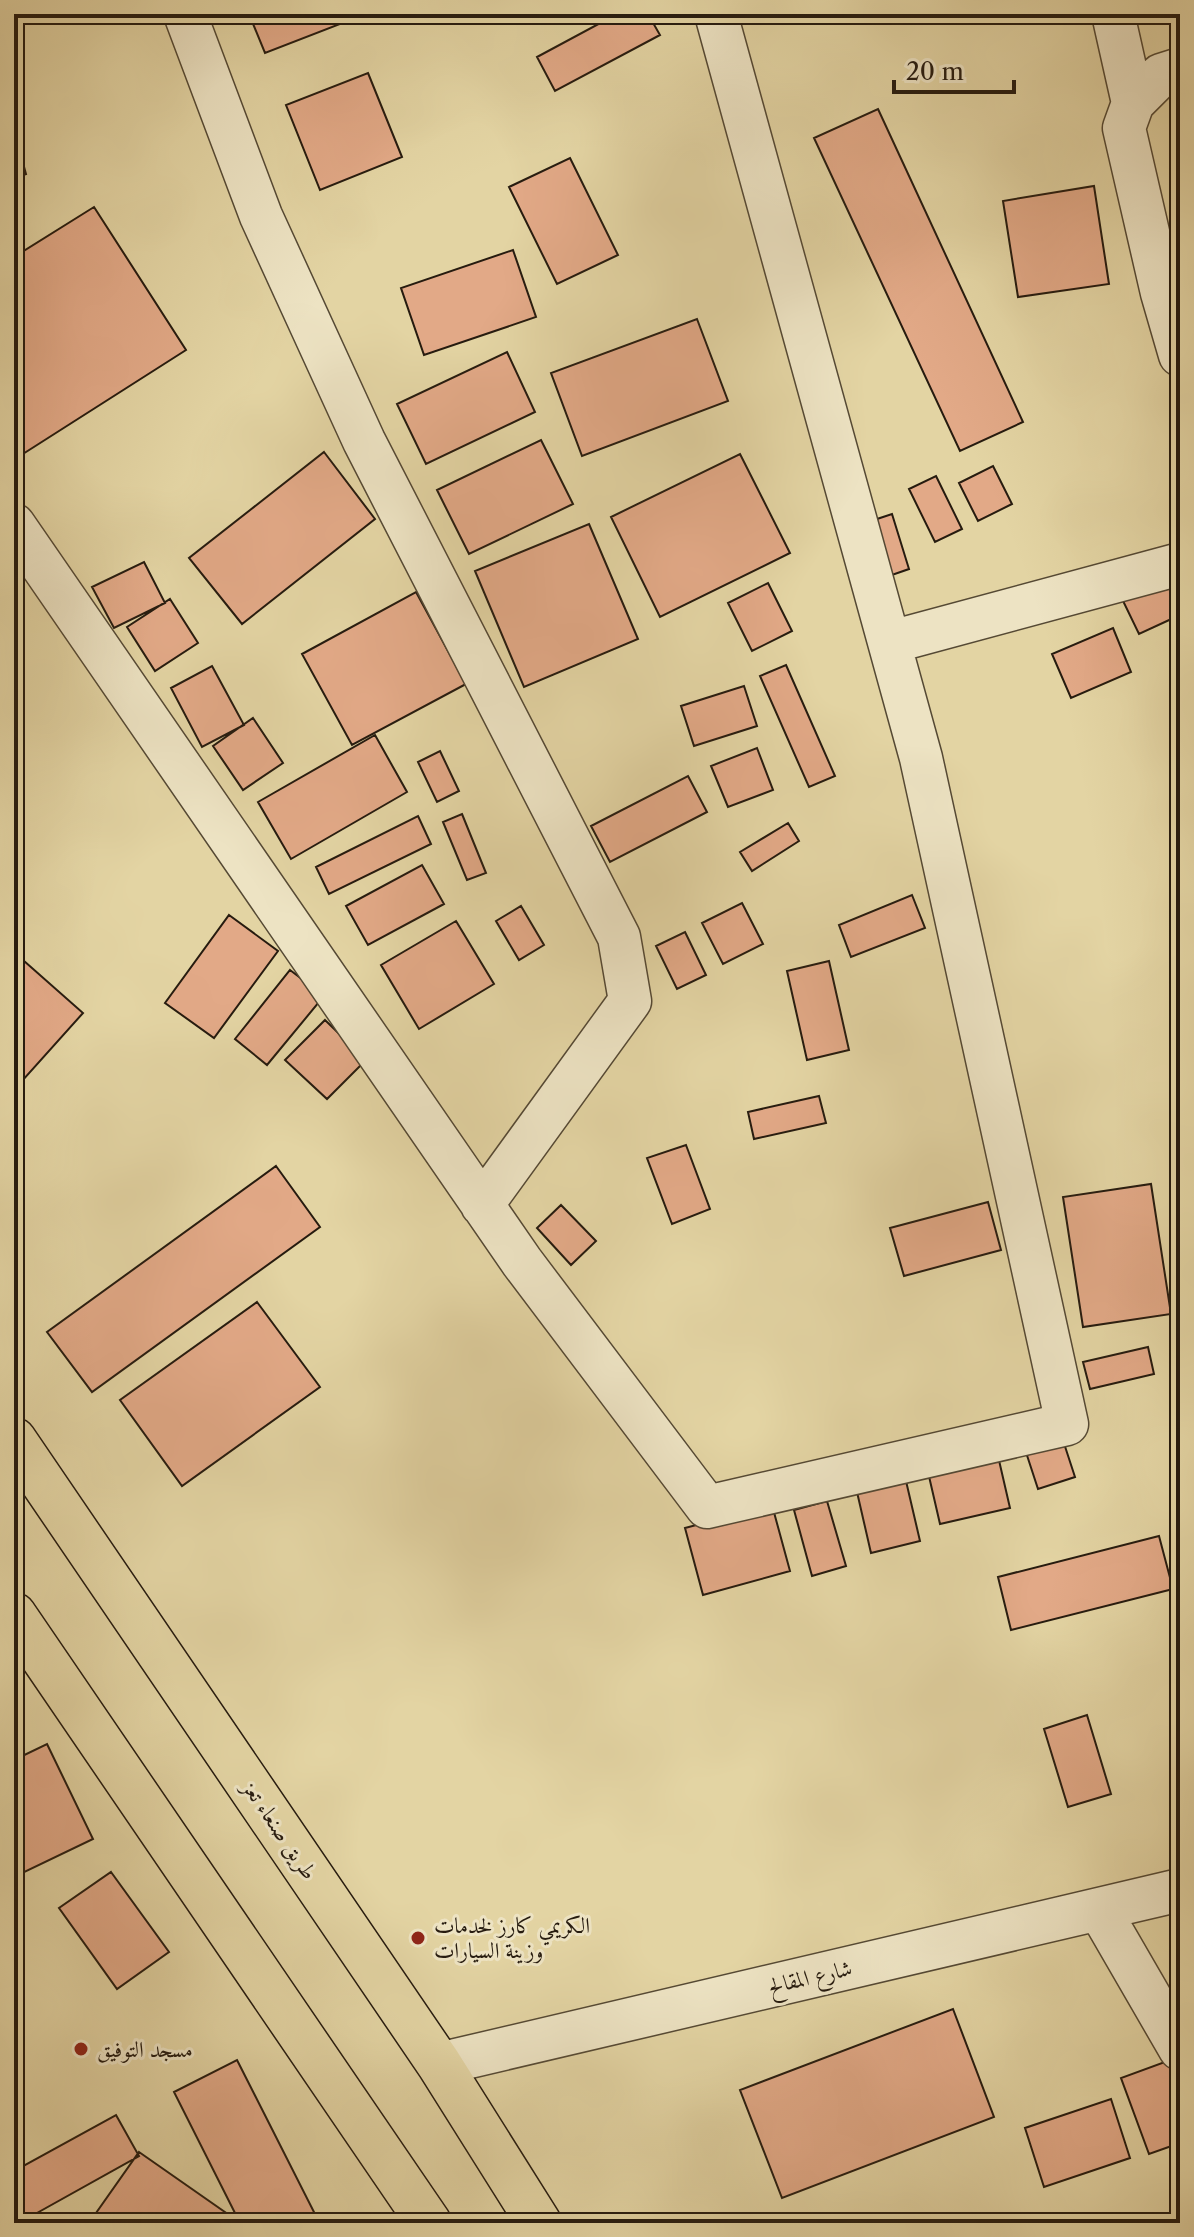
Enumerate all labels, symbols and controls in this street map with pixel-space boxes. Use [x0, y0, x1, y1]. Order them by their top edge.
scale bar [894, 44, 1014, 94]
text: 20 m [906, 57, 964, 86]
street label: طريق صنعاء تعز [235, 1774, 323, 1885]
place label: الكريمي كارز لخدمات وزينة السيارات [434, 1912, 590, 1964]
marker: الكريمي كارز لخدمات وزينة السيارات [409, 1929, 427, 1947]
street label: شارع المقالح [765, 1954, 856, 2006]
place label: مسجد التوفيق [97, 2036, 193, 2063]
marker: مسجد التوفيق [72, 2040, 90, 2058]

